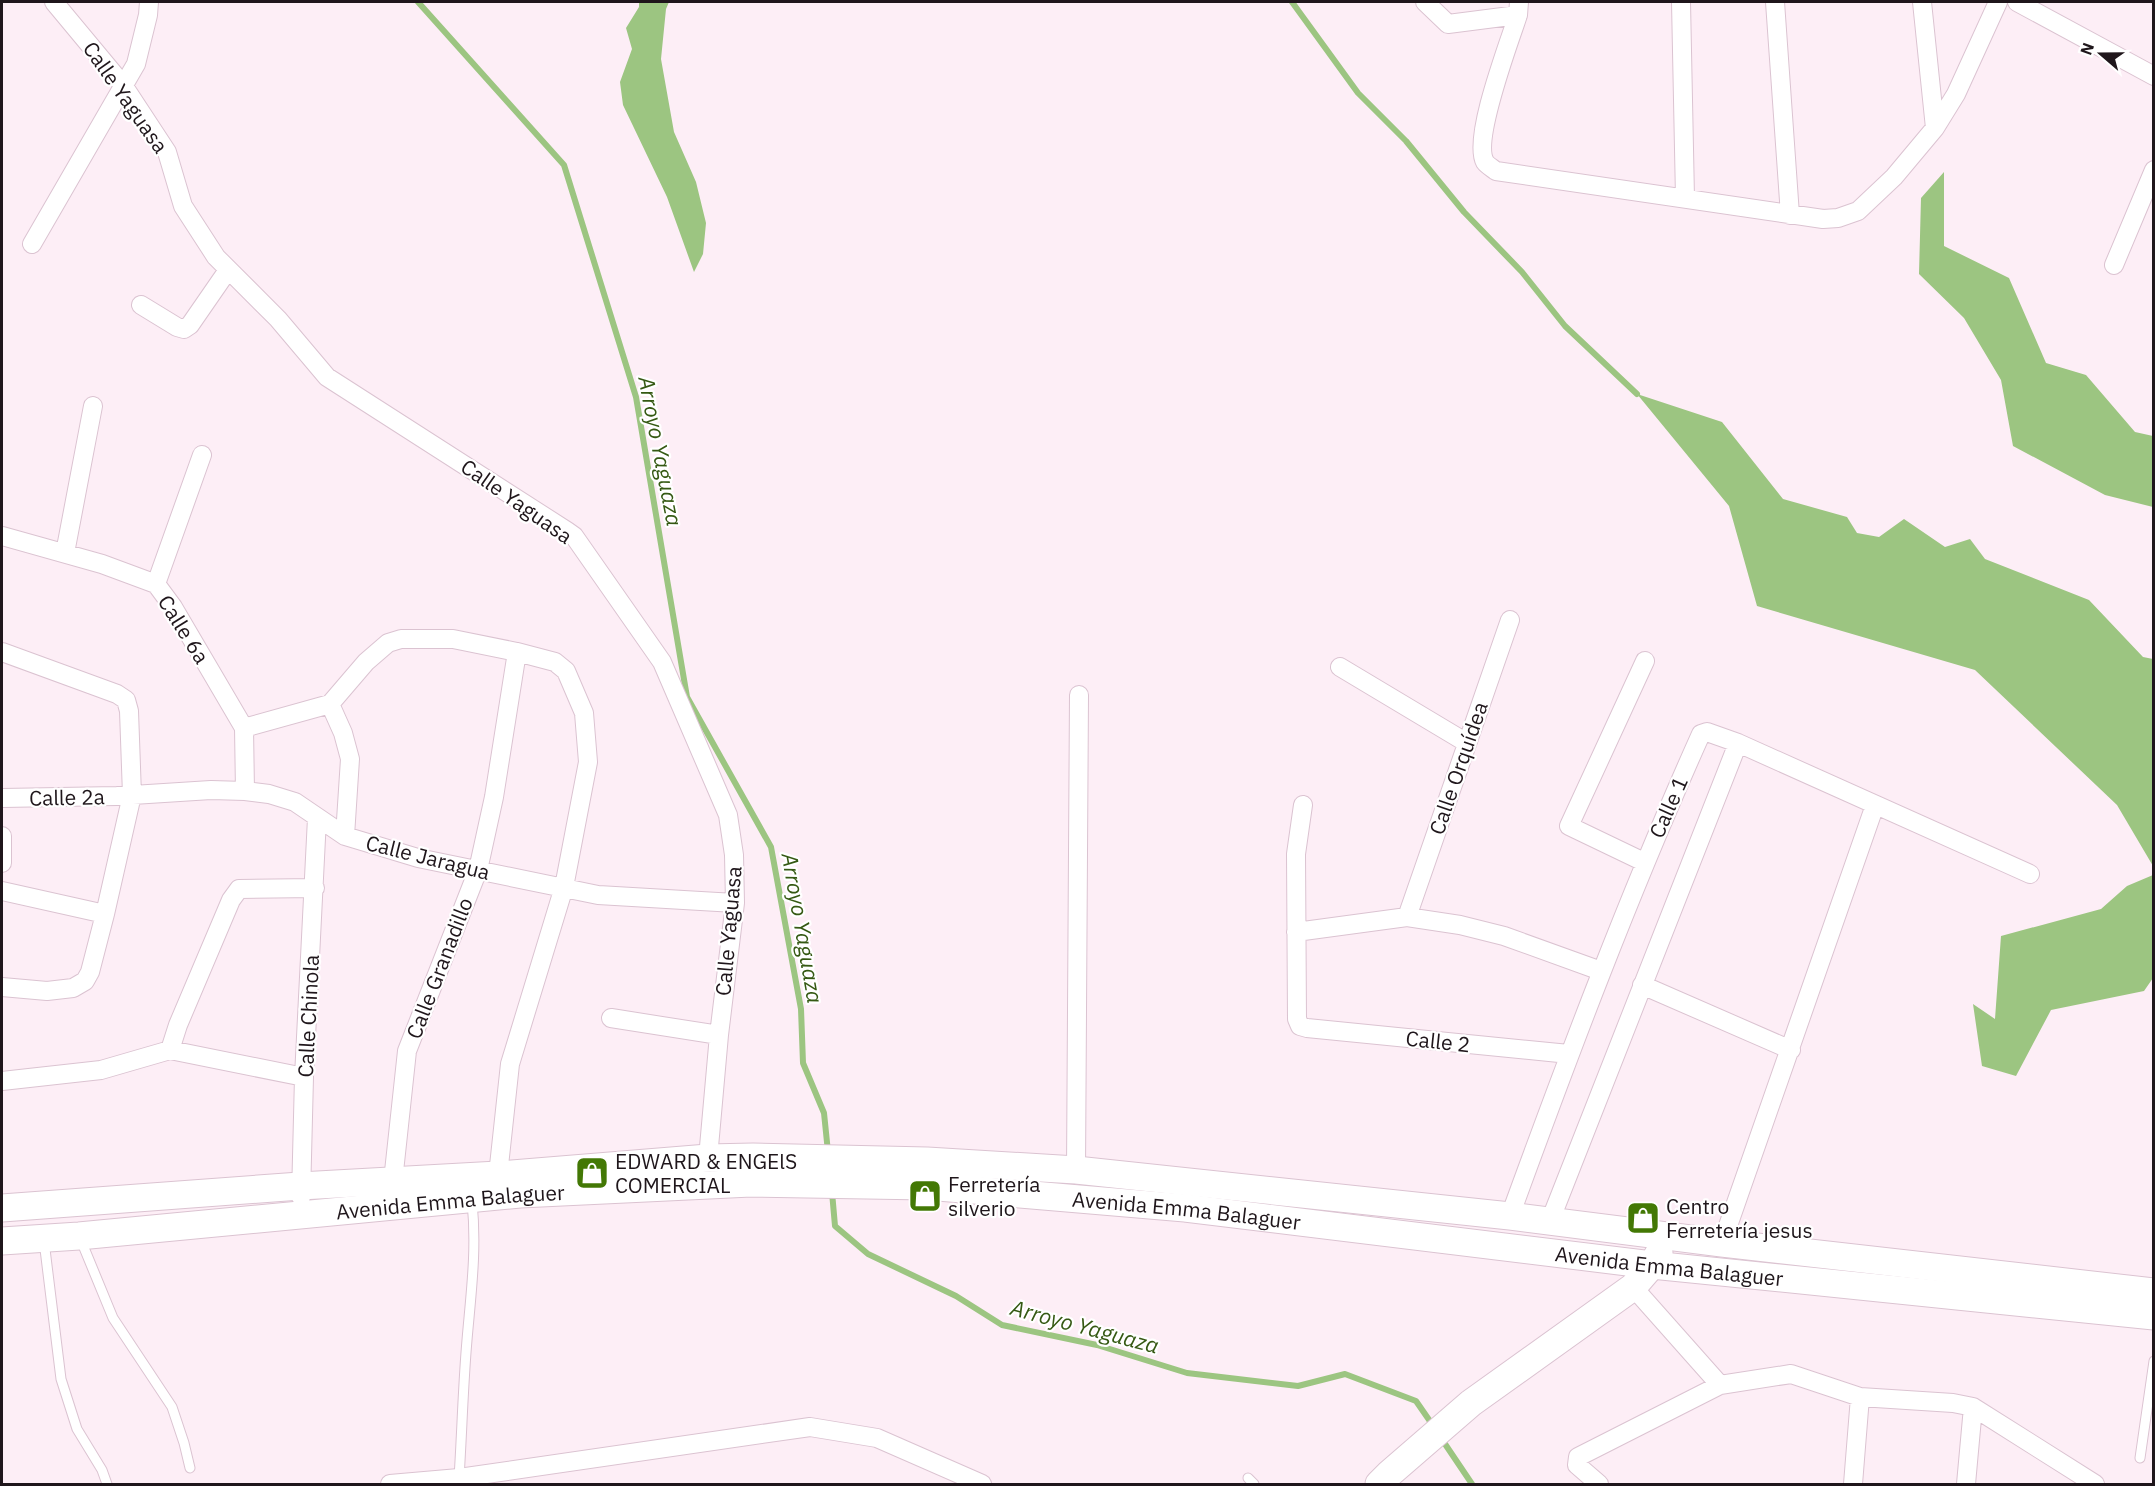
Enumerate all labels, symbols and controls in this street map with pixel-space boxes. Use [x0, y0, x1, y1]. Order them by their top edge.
north arrow [2071, 24, 2131, 84]
street label: Calle Yaguasa [77, 36, 175, 158]
text: N [2076, 40, 2098, 58]
water label: Arroyo Yaguaza [632, 373, 690, 528]
street label: Calle Yaguasa [456, 452, 578, 550]
street label: Calle 6a [152, 589, 216, 669]
street label: Calle Orquídea [1422, 698, 1494, 838]
street label: Calle 1 [1642, 772, 1694, 842]
street label: Calle 2a [29, 782, 105, 812]
street label: Calle Jaragua [363, 828, 493, 886]
water label: Arroyo Yaguaza [775, 850, 830, 1005]
street label: Calle Yaguasa [708, 865, 748, 997]
street label: Calle Granadillo [399, 893, 479, 1043]
street label: Calle Chinola [291, 954, 325, 1078]
street label: Calle 2 [1404, 1024, 1472, 1058]
place label: EDWARD & ENGElS COMERCIAL [615, 1147, 797, 1199]
shop icon: EDWARD & ENGElS COMERCIAL [574, 1155, 610, 1191]
place label: Ferretería silverio [948, 1170, 1041, 1222]
street label: Avenida Emma Balaguer [335, 1178, 565, 1225]
shop icon: Ferretería silverio [907, 1178, 943, 1214]
street label: Avenida Emma Balaguer [1071, 1184, 1302, 1236]
place label: Centro Ferretería jesus [1666, 1192, 1813, 1244]
shop icon: Centro Ferretería jesus [1625, 1200, 1661, 1236]
street label: Avenida Emma Balaguer [1553, 1239, 1785, 1292]
water label: Arroyo Yaguaza [1007, 1292, 1162, 1360]

